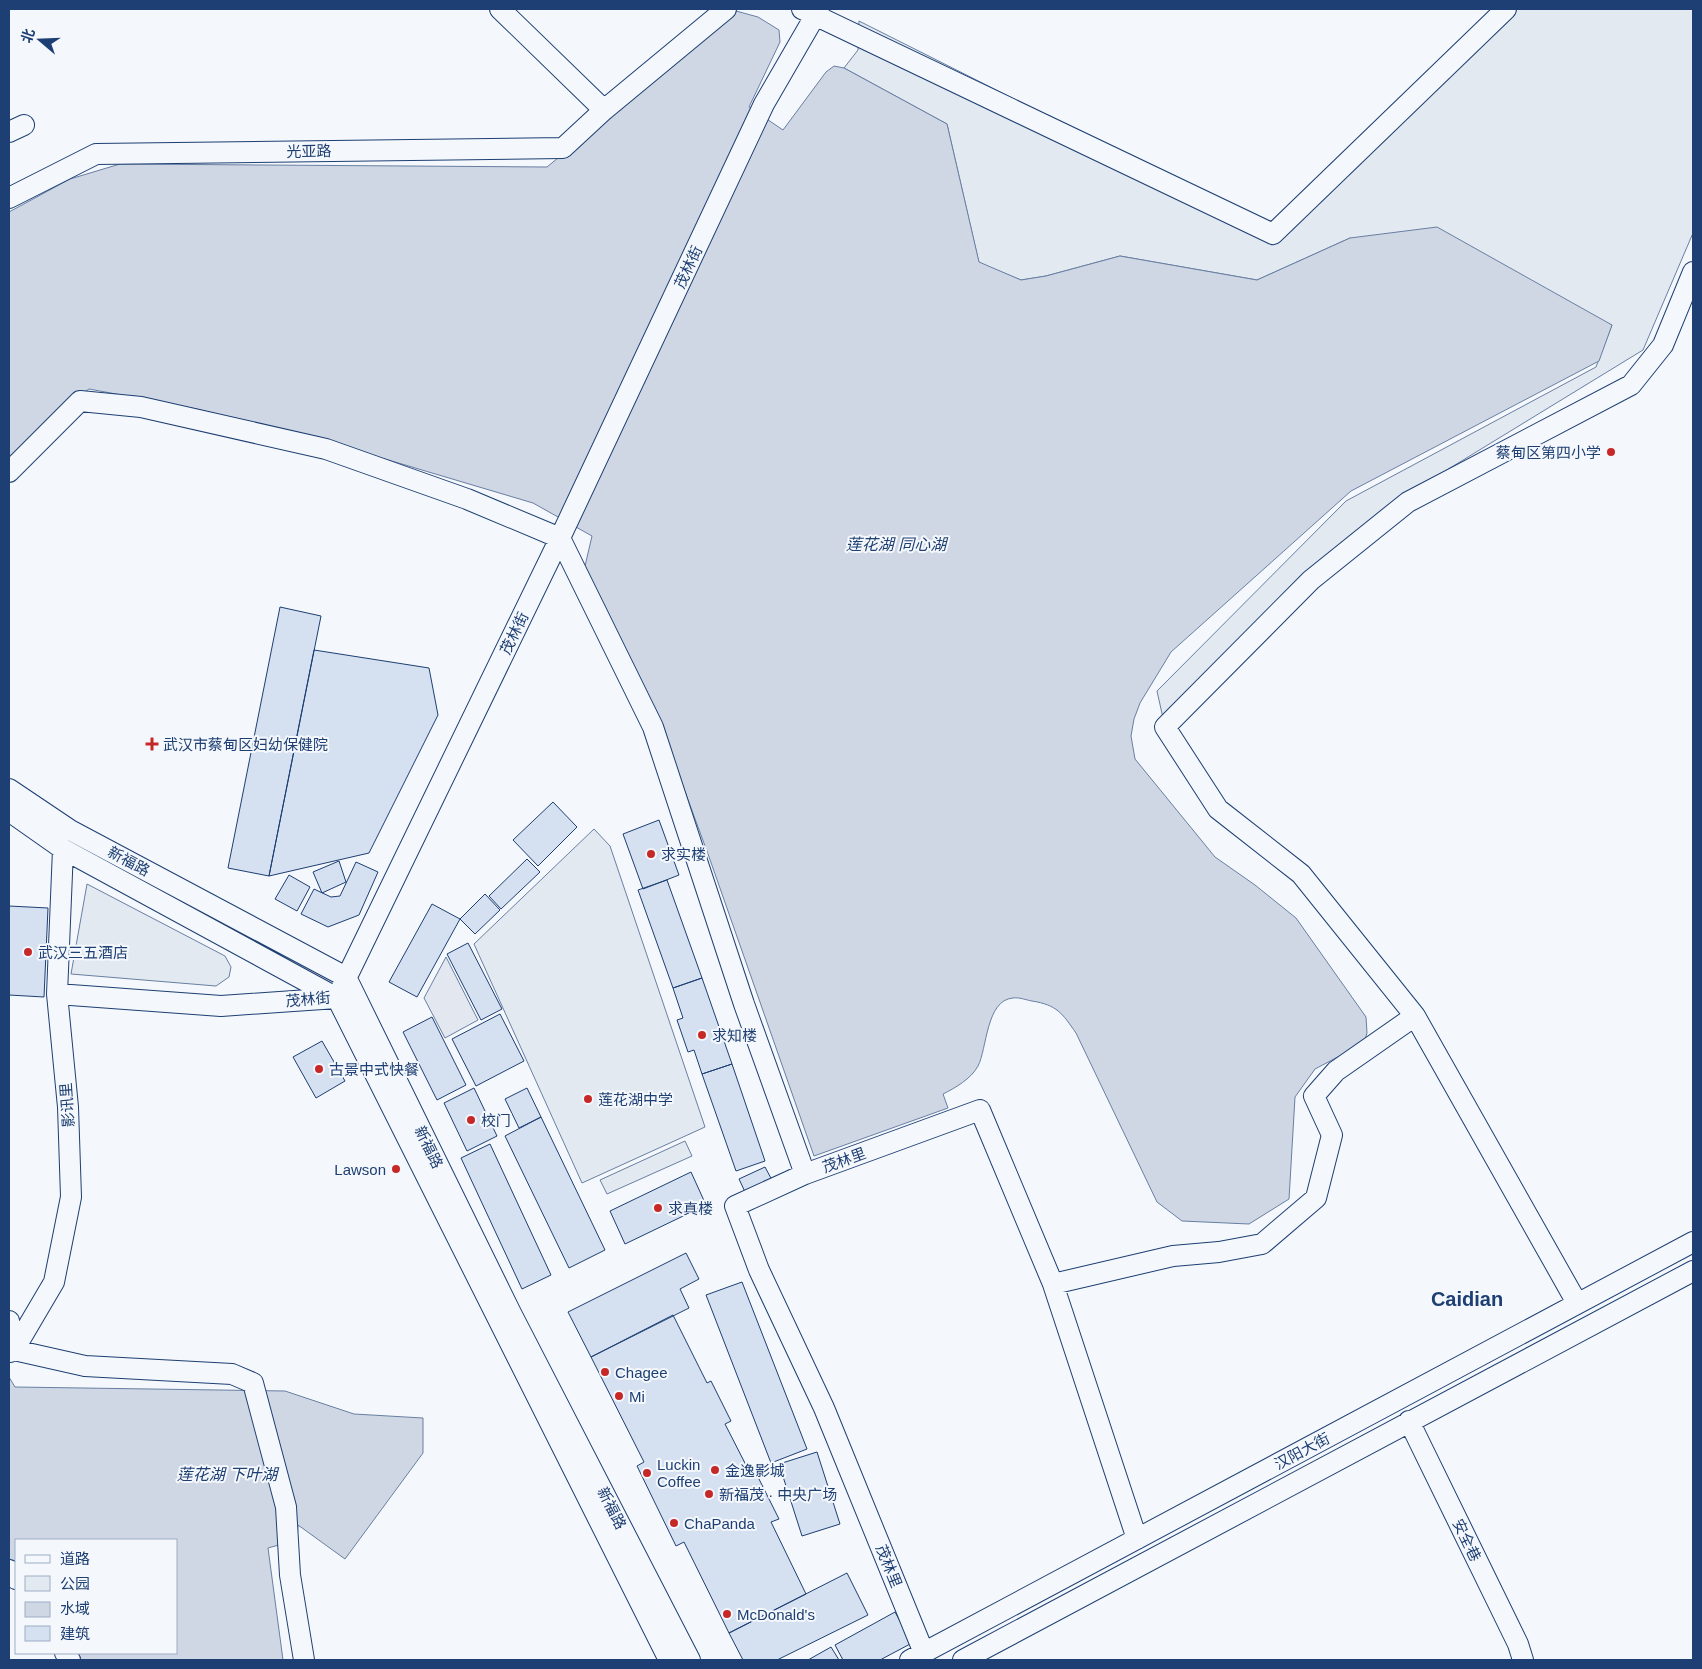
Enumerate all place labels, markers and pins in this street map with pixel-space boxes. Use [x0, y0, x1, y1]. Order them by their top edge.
place label: 蔡甸区第四小学 [1496, 444, 1601, 461]
marker: 蔡甸区第四小学 [1605, 446, 1617, 458]
place label: 武汉市蔡甸区妇幼保健院 [163, 736, 328, 753]
marker: 武汉市蔡甸区妇幼保健院 [145, 737, 159, 751]
place label: 求实楼 [661, 846, 706, 863]
marker: 求实楼 [645, 848, 657, 860]
place label: 武汉三五酒店 [38, 944, 128, 961]
marker: 武汉三五酒店 [22, 946, 34, 958]
place label: 求知楼 [712, 1027, 757, 1044]
marker: 求知楼 [696, 1029, 708, 1041]
place label: 古景中式快餐 [329, 1061, 419, 1078]
marker: 古景中式快餐 [313, 1063, 325, 1075]
place label: 莲花湖中学 [598, 1091, 673, 1108]
marker: 莲花湖中学 [582, 1093, 594, 1105]
place label: 校门 [481, 1112, 511, 1129]
marker: 校门 [465, 1114, 477, 1126]
place label: Lawson [334, 1161, 386, 1178]
marker: Lawson [390, 1163, 402, 1175]
place label: 求真楼 [668, 1200, 713, 1217]
marker: 求真楼 [652, 1202, 664, 1214]
place label: Chagee [615, 1364, 668, 1381]
marker: Chagee [599, 1366, 611, 1378]
place label: Mi [629, 1388, 645, 1405]
marker: Mi [613, 1390, 625, 1402]
place label: Luckin Coffee [657, 1456, 701, 1490]
place label: 金逸影城 [725, 1462, 785, 1479]
marker: 金逸影城 [709, 1464, 721, 1476]
marker: Luckin Coffee [641, 1467, 653, 1479]
place label: 新福茂 · 中央广场 [719, 1486, 837, 1503]
marker: 新福茂 · 中央广场 [703, 1488, 715, 1500]
place label: ChaPanda [684, 1515, 756, 1532]
marker: ChaPanda [668, 1517, 680, 1529]
place label: McDonald's [737, 1606, 815, 1623]
marker: McDonald's [721, 1608, 733, 1620]

